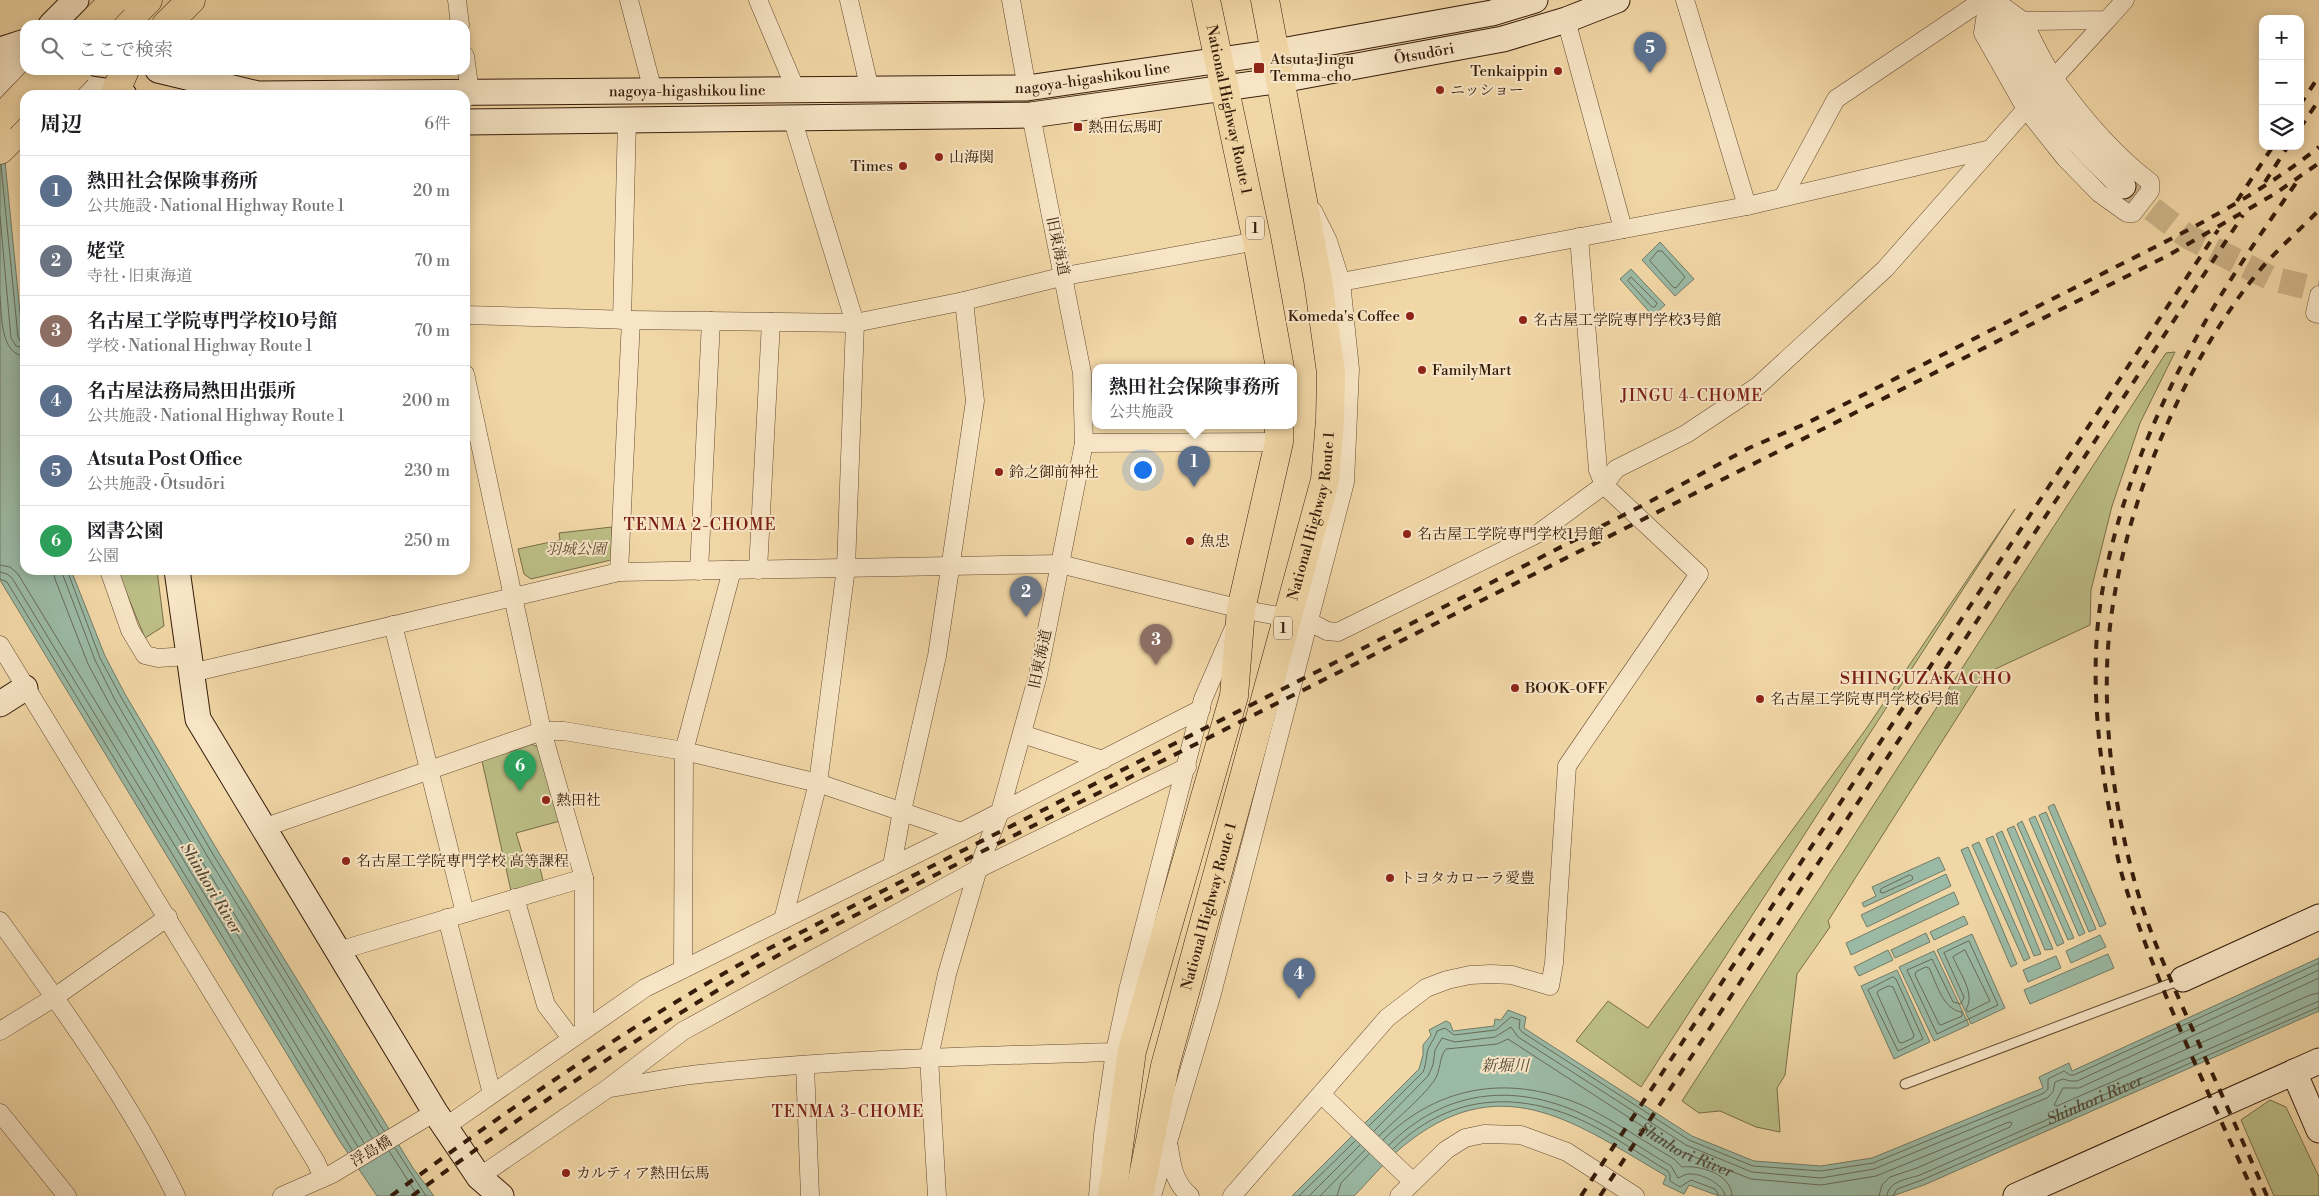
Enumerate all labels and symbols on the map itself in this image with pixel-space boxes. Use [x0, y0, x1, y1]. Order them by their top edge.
street label: National Highway Route 1 [1202, 23, 1256, 197]
pin: 5 [1634, 32, 1666, 73]
street label: Ōtsudōri [1393, 39, 1456, 69]
place label: Atsuta Jingu Temma-cho [1269, 50, 1355, 86]
street label: nagoya-higashikou line [1015, 58, 1171, 98]
marker: Atsuta Jingu Temma-cho [1252, 61, 1266, 75]
place label: Tenkaippin [1470, 62, 1548, 81]
marker: Tenkaippin [1552, 65, 1564, 77]
street label: nagoya-higashikou line [609, 81, 766, 101]
place label: ニッショー [1450, 81, 1524, 100]
marker: ニッショー [1434, 84, 1446, 96]
place label: 熱田伝馬町 [1088, 118, 1163, 137]
marker: 熱田伝馬町 [1072, 121, 1084, 133]
place label: 山海関 [949, 148, 994, 167]
marker: 山海関 [933, 151, 945, 163]
place label: Times [850, 157, 893, 176]
marker: Times [897, 160, 909, 172]
street label: 旧東海道 [1042, 215, 1073, 277]
road number: 1 [1246, 217, 1264, 240]
place label: Komeda's Coffee [1288, 307, 1400, 326]
marker: Komeda's Coffee [1404, 310, 1416, 322]
place label: 名古屋工学院専門学校3号館 [1533, 311, 1721, 330]
marker: 名古屋工学院専門学校3号館 [1517, 314, 1529, 326]
place label: FamilyMart [1432, 361, 1512, 380]
marker: FamilyMart [1416, 364, 1428, 376]
district label: JINGU 4-CHOME [1620, 386, 1763, 406]
street label: National Highway Route 1 [1284, 430, 1339, 603]
pin: 1 [1178, 446, 1210, 487]
your location [1130, 457, 1156, 483]
place label: 鈴之御前神社 [1009, 463, 1099, 482]
marker: 鈴之御前神社 [993, 466, 1005, 478]
district label: TENMA 2-CHOME [623, 515, 777, 535]
place label: 名古屋工学院専門学校1号館 [1417, 525, 1603, 544]
marker: 名古屋工学院専門学校1号館 [1401, 528, 1413, 540]
place label: 魚忠 [1200, 532, 1230, 551]
marker: 魚忠 [1184, 535, 1196, 547]
park label: 羽城公園 [546, 540, 609, 559]
pin: 2 [1010, 576, 1042, 617]
road number: 1 [1274, 616, 1292, 640]
pin: 3 [1140, 624, 1172, 665]
street label: 旧東海道 [1025, 628, 1056, 690]
district label: SHINGUZAKACHO [1840, 667, 2012, 690]
place label: BOOK-OFF [1524, 679, 1607, 698]
marker: BOOK-OFF [1509, 682, 1521, 694]
place label: 名古屋工学院専門学校6号館 [1770, 690, 1959, 709]
marker: 名古屋工学院専門学校6号館 [1754, 693, 1766, 705]
pin: 6 [504, 750, 536, 791]
place label: 熱田社 [556, 791, 601, 810]
marker: 熱田社 [540, 794, 552, 806]
street label: National Highway Route 1 [1177, 820, 1241, 992]
water label: Shinhori River [176, 839, 247, 939]
place label: 名古屋工学院専門学校 高等課程 [356, 852, 569, 871]
marker: 名古屋工学院専門学校 高等課程 [340, 855, 352, 867]
place label: トヨタカローラ愛豊 [1400, 869, 1535, 888]
marker: トヨタカローラ愛豊 [1384, 872, 1396, 884]
pin: 4 [1283, 958, 1315, 999]
water label: 新堀川 [1481, 1056, 1531, 1076]
water label: Shinhori River [2043, 1070, 2147, 1130]
district label: TENMA 3-CHOME [772, 1102, 924, 1122]
water label: Shinhori River [1635, 1118, 1737, 1183]
street label: 浮島橋 [347, 1132, 395, 1171]
place label: カルティア熱田伝馬 [576, 1164, 710, 1183]
marker: カルティア熱田伝馬 [560, 1167, 572, 1179]

